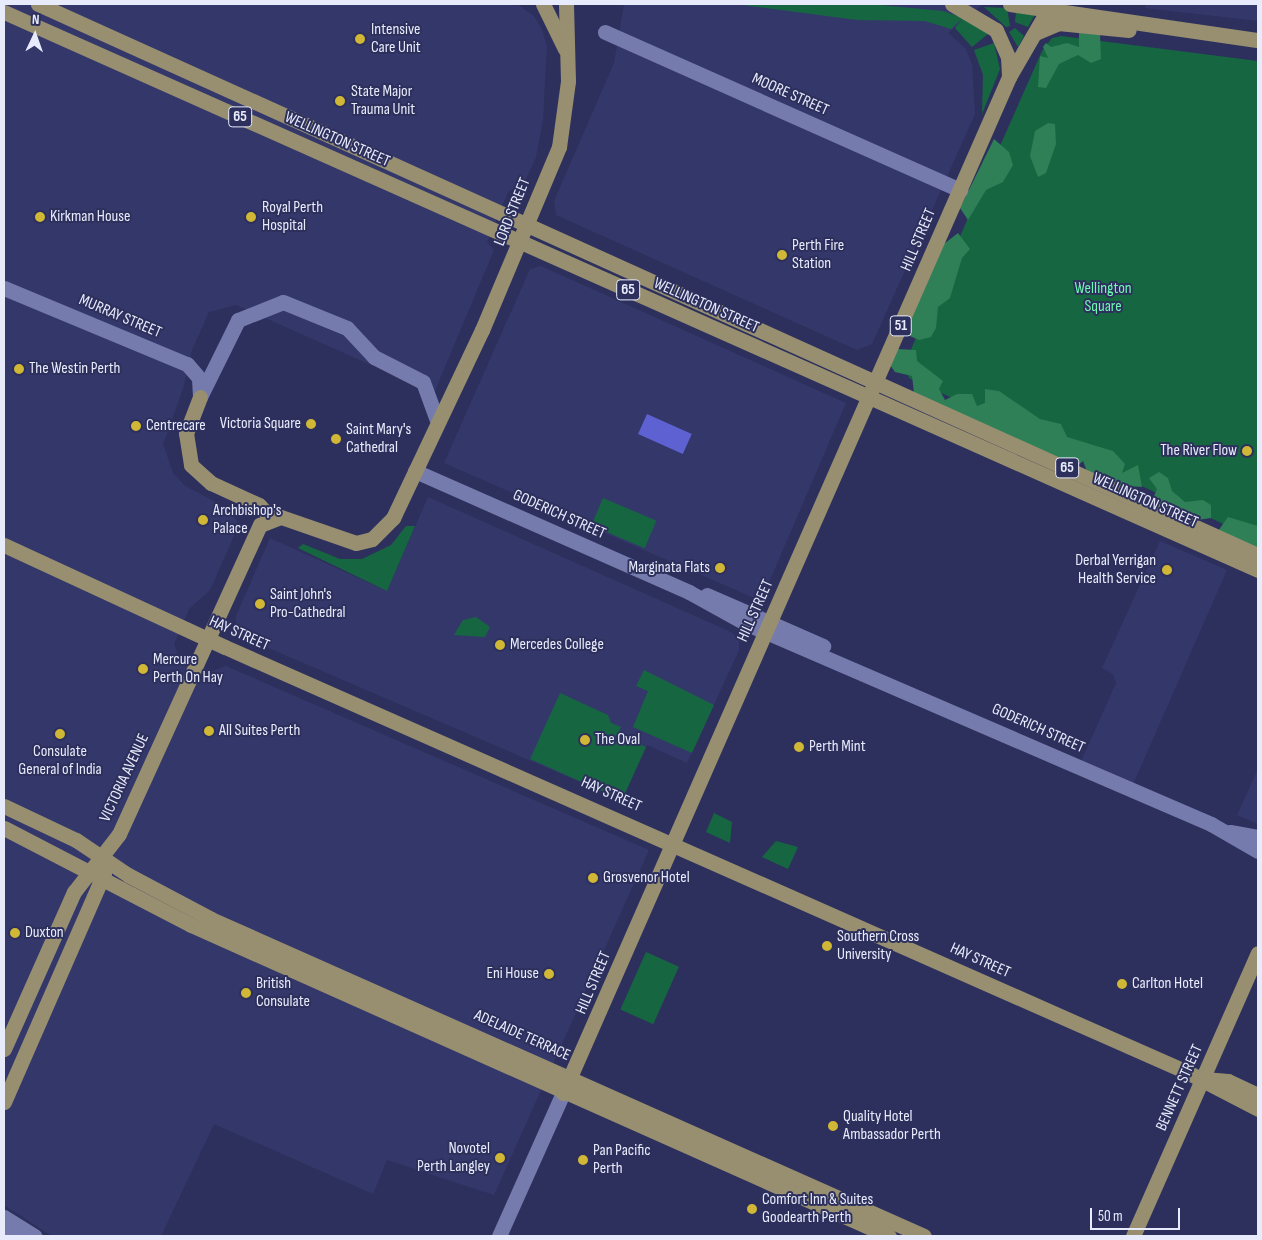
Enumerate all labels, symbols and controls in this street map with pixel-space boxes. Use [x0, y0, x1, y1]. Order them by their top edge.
north arrow [10, 10, 60, 60]
text: N [32, 11, 40, 28]
place label: Intensive Care Unit [371, 20, 421, 58]
marker: Intensive Care Unit [353, 32, 367, 46]
street label: MOORE STREET [749, 70, 831, 120]
place label: State Major Trauma Unit [351, 82, 415, 120]
marker: State Major Trauma Unit [333, 94, 347, 108]
road number: 65 [228, 104, 252, 130]
street label: WELLINGTON STREET [281, 108, 393, 172]
street label: LORD STREET [491, 175, 535, 249]
place label: Royal Perth Hospital [262, 198, 323, 236]
street label: HILL STREET [897, 206, 941, 274]
place label: Kirkman House [50, 207, 130, 227]
marker: Royal Perth Hospital [244, 210, 258, 224]
marker: Kirkman House [34, 211, 46, 223]
place label: Perth Fire Station [792, 236, 844, 274]
marker: Perth Fire Station [776, 249, 788, 261]
street label: WELLINGTON STREET [650, 274, 762, 338]
road number: 65 [616, 278, 640, 302]
park label: Wellington Square [1074, 279, 1132, 317]
street label: MURRAY STREET [76, 291, 164, 343]
road number: 51 [890, 314, 912, 338]
place label: The Westin Perth [29, 359, 120, 379]
marker: The Westin Perth [13, 363, 25, 375]
place label: Victoria Square [220, 414, 301, 434]
place label: Centrecare [146, 416, 206, 436]
marker: Victoria Square [305, 418, 317, 430]
marker: Centrecare [130, 420, 142, 432]
place label: Saint Mary's Cathedral [346, 420, 411, 458]
marker: Saint Mary's Cathedral [330, 433, 342, 445]
place label: The River Flow [1160, 441, 1237, 461]
marker: The River Flow [1241, 445, 1253, 457]
road number: 65 [1054, 456, 1080, 480]
street label: WELLINGTON STREET [1089, 469, 1201, 533]
street label: GODERICH STREET [510, 486, 608, 544]
place label: Archbishop's Palace [213, 501, 281, 539]
marker: Archbishop's Palace [197, 514, 209, 526]
place label: Derbal Yerrigan Health Service [1075, 551, 1156, 589]
place label: Marginata Flats [629, 558, 710, 578]
marker: Marginata Flats [714, 562, 726, 574]
marker: Derbal Yerrigan Health Service [1160, 563, 1174, 577]
street label: HILL STREET [734, 577, 778, 645]
place label: Saint John's Pro-Cathedral [270, 585, 346, 623]
marker: Saint John's Pro-Cathedral [254, 598, 266, 610]
street label: HAY STREET [206, 612, 272, 656]
place label: Mercedes College [510, 635, 604, 655]
marker: Mercedes College [494, 639, 506, 651]
place label: Mercure Perth On Hay [153, 650, 223, 688]
marker: Mercure Perth On Hay [137, 663, 149, 675]
street label: GODERICH STREET [989, 700, 1087, 758]
place label: All Suites Perth [219, 721, 300, 741]
marker: All Suites Perth [203, 725, 215, 737]
marker: Consulate General of India [54, 728, 66, 740]
place label: The Oval [595, 730, 640, 750]
street label: VICTORIA AVENUE [96, 731, 154, 825]
marker: The Oval [579, 734, 591, 746]
place label: Perth Mint [809, 737, 866, 757]
marker: Perth Mint [793, 741, 805, 753]
place label: Consulate General of India [18, 742, 102, 780]
street label: HAY STREET [578, 773, 644, 817]
place label: Grosvenor Hotel [603, 868, 690, 888]
marker: Grosvenor Hotel [587, 872, 599, 884]
place label: Duxton [25, 923, 64, 943]
marker: Duxton [9, 927, 21, 939]
place label: Southern Cross University [837, 927, 919, 965]
street label: HAY STREET [947, 939, 1013, 983]
marker: Southern Cross University [821, 940, 833, 952]
street label: HILL STREET [572, 949, 616, 1017]
place label: Eni House [486, 964, 539, 984]
marker: Eni House [543, 968, 555, 980]
place label: British Consulate [256, 974, 310, 1012]
place label: Carlton Hotel [1132, 974, 1203, 994]
marker: Carlton Hotel [1116, 978, 1128, 990]
marker: British Consulate [240, 987, 252, 999]
street label: ADELAIDE TERRACE [471, 1006, 573, 1066]
street label: BENNETT STREET [1152, 1042, 1208, 1134]
place label: Quality Hotel Ambassador Perth [843, 1107, 941, 1145]
marker: Quality Hotel Ambassador Perth [827, 1120, 839, 1132]
place label: Novotel Perth Langley [417, 1139, 490, 1177]
place label: Pan Pacific Perth [593, 1141, 651, 1179]
marker: Novotel Perth Langley [494, 1152, 506, 1164]
marker: Pan Pacific Perth [577, 1154, 589, 1166]
place label: Comfort Inn & Suites Goodearth Perth [762, 1190, 873, 1228]
scale bar [1092, 1198, 1182, 1230]
marker: Comfort Inn & Suites Goodearth Perth [746, 1203, 758, 1215]
text: 50 m [1098, 1207, 1123, 1226]

